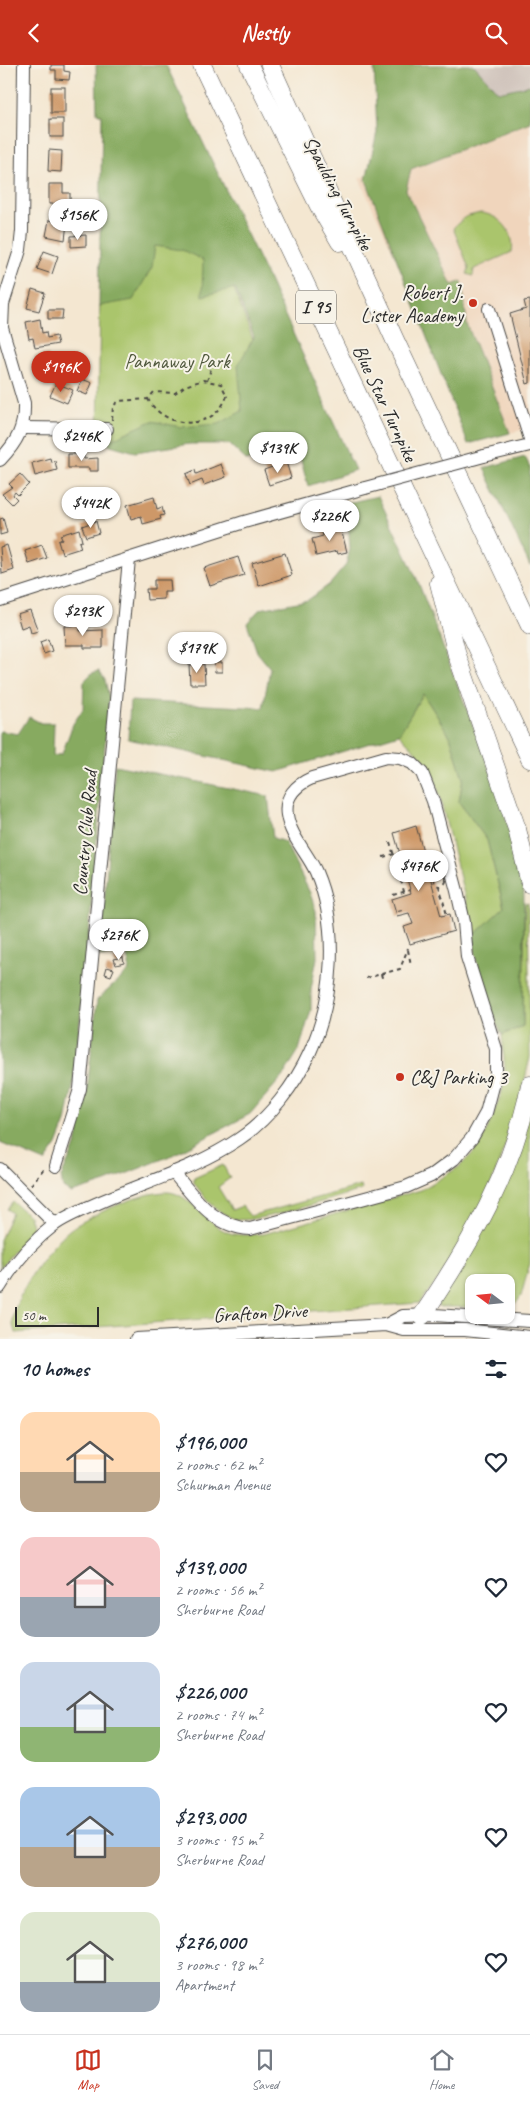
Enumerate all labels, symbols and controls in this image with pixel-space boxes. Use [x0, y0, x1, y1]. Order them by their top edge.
icon: back [20, 19, 48, 47]
text: Nestly [241, 19, 289, 47]
icon: search [482, 19, 510, 47]
street label: Spaulding Turnpike [298, 132, 379, 256]
pin: $156K [43, 199, 113, 241]
text: $156K [59, 205, 97, 225]
place label: Robert J. Lister Academy [361, 280, 465, 328]
road number: I 95 [296, 291, 336, 323]
marker: Robert J. Lister Academy [467, 297, 479, 309]
street label: Blue Star Turnpike [347, 341, 424, 467]
park label: Pannaway Park [124, 349, 231, 374]
pin: $196K [26, 351, 96, 393]
text: $196K [42, 357, 80, 377]
pin: $246K [47, 419, 117, 462]
text: $246K [63, 426, 101, 446]
pin: $139K [243, 431, 313, 474]
text: $139K [260, 438, 296, 458]
pin: $442K [56, 487, 126, 529]
text: $442K [73, 493, 109, 513]
pin: $226K [295, 499, 365, 542]
text: $226K [311, 506, 349, 526]
pin: $293K [48, 595, 118, 637]
text: $293K [65, 601, 101, 621]
pin: $179K [162, 631, 232, 674]
text: $179K [179, 638, 215, 658]
street label: Country Club Road [67, 766, 103, 896]
pin: $476K [384, 849, 454, 892]
text: $476K [400, 856, 438, 876]
pin: $276K [84, 919, 154, 961]
text: $276K [100, 925, 138, 945]
place label: C&J Parking 3 [410, 1065, 509, 1090]
marker: C&J Parking 3 [394, 1071, 406, 1083]
north arrow [465, 1274, 515, 1324]
map controls [465, 1274, 515, 1324]
street label: Grafton Drive [213, 1298, 309, 1328]
scale bar [15, 1304, 99, 1327]
text: 50 m [22, 1307, 46, 1324]
icon: filters [482, 1355, 510, 1383]
text: 10 homes [20, 1356, 89, 1382]
text: $196,000 [175, 1429, 246, 1455]
icon: home [60, 1432, 120, 1492]
icon: heart [482, 1448, 510, 1476]
text: 2 rooms · 62 m² [175, 1455, 261, 1475]
text: Schurman Avenue [175, 1475, 270, 1495]
text: $139,000 [175, 1554, 245, 1580]
icon: home [60, 1557, 120, 1617]
icon: heart [482, 1573, 510, 1601]
text: 2 rooms · 56 m² [175, 1580, 261, 1600]
text: Sherburne Road [175, 1600, 263, 1620]
text: $226,000 [175, 1679, 246, 1705]
icon: home [60, 1682, 120, 1742]
icon: heart [482, 1698, 510, 1726]
text: 2 rooms · 74 m² [175, 1705, 261, 1725]
text: Sherburne Road [175, 1725, 263, 1745]
text: $293,000 [175, 1804, 245, 1830]
icon: home [60, 1807, 120, 1867]
icon: heart [482, 1823, 510, 1851]
text: 3 rooms · 95 m² [175, 1830, 261, 1850]
text: Sherburne Road [175, 1850, 263, 1870]
text: $276,000 [175, 1929, 246, 1955]
icon: home [60, 1932, 120, 1992]
icon: heart [482, 1948, 510, 1976]
text: 3 rooms · 98 m² [175, 1955, 261, 1975]
text: Apartment [175, 1975, 234, 1995]
tab: Map [74, 2046, 102, 2093]
tab: Saved [251, 2046, 279, 2093]
tab: Home [428, 2046, 456, 2093]

